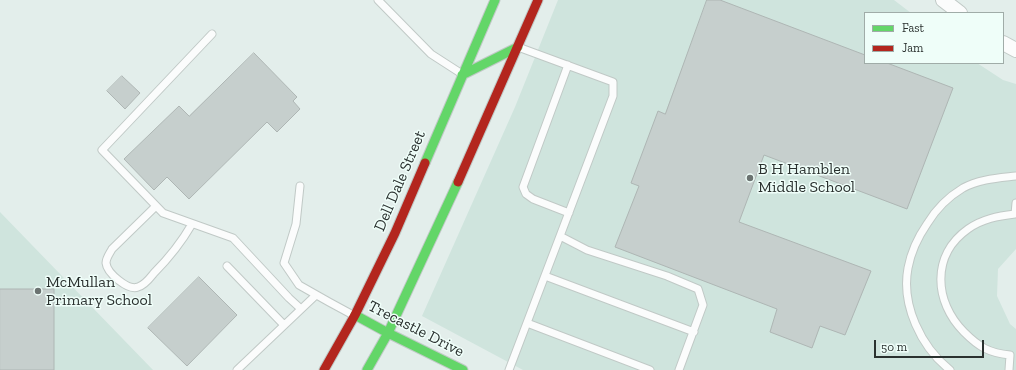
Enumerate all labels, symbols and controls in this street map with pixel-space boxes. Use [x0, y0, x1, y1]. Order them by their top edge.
legend [864, 12, 1004, 64]
text: Fast [902, 21, 924, 35]
text: Jam [902, 41, 923, 55]
street label: Dell Dale Street [370, 128, 430, 234]
place label: B H Hamblen Middle School [758, 159, 855, 197]
marker: B H Hamblen Middle School [745, 173, 755, 183]
place label: McMullan Primary School [46, 272, 152, 310]
marker: McMullan Primary School [33, 286, 43, 296]
street label: Trecastle Drive [365, 297, 467, 361]
scale bar [876, 332, 986, 358]
text: 50 m [881, 340, 907, 354]

